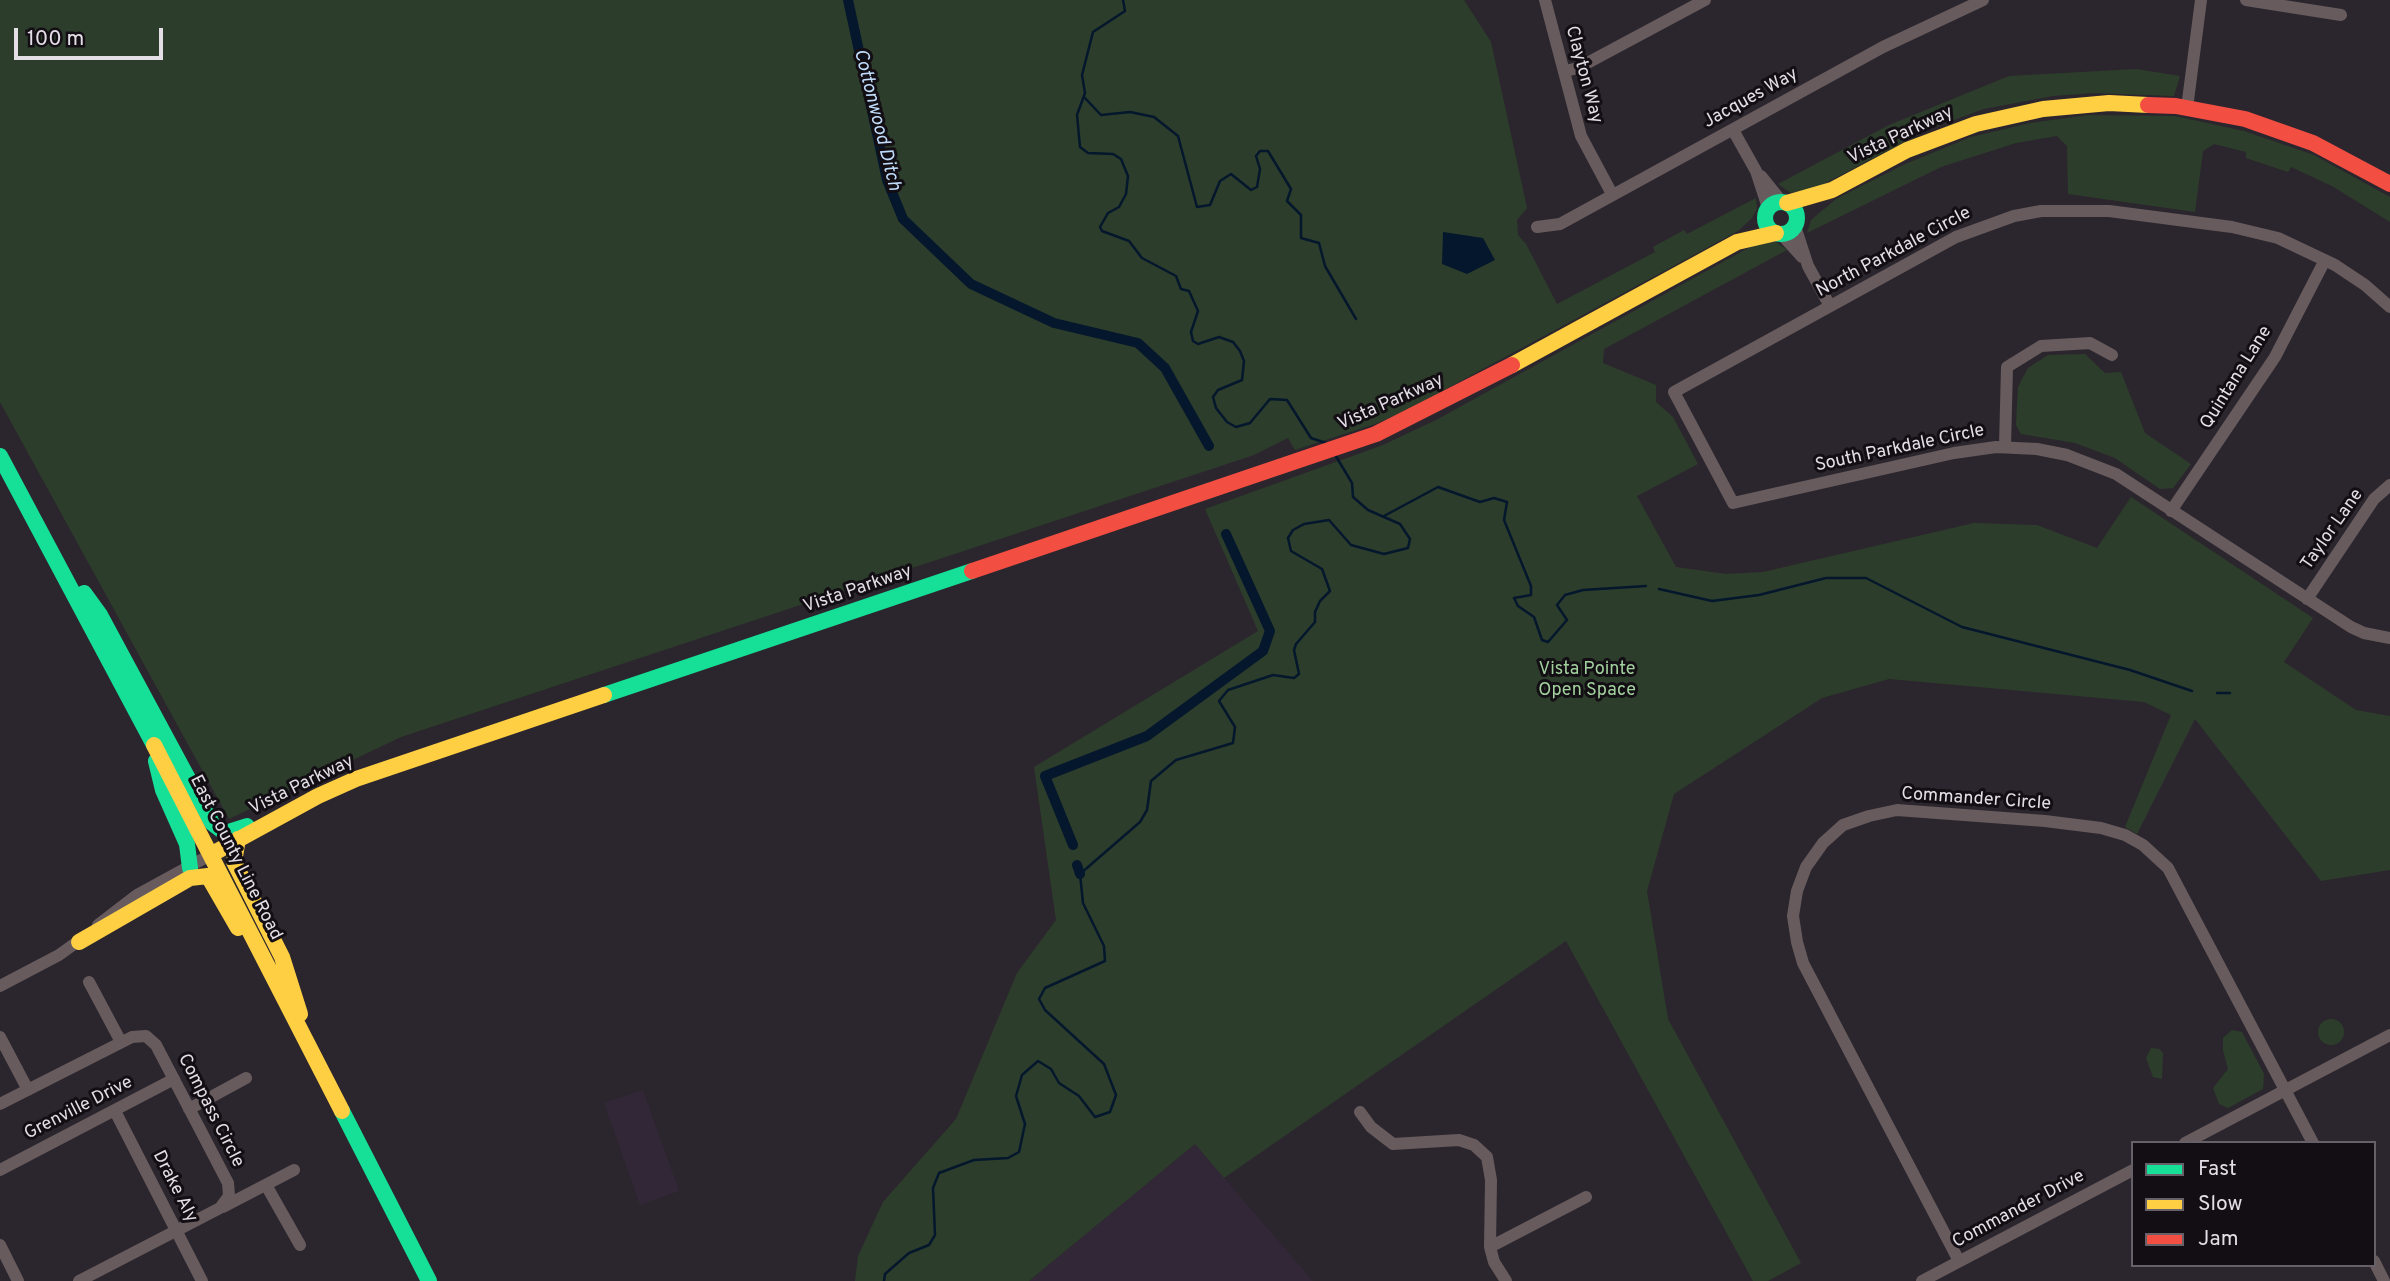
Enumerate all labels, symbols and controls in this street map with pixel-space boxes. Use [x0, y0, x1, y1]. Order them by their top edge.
scale bar [18, 14, 166, 58]
street label: Clayton Way [1560, 24, 1606, 126]
text: 100 m [27, 26, 84, 53]
water label: Cottonwood Ditch [847, 47, 905, 193]
street label: Jacques Way [1700, 64, 1802, 134]
street label: Vista Parkway [1845, 102, 1957, 170]
street label: North Parkdale Circle [1813, 203, 1975, 303]
street label: Quintana Lane [2197, 322, 2277, 434]
street label: Vista Parkway [1335, 370, 1447, 436]
street label: South Parkdale Circle [1813, 421, 1987, 477]
street label: Taylor Lane [2297, 485, 2369, 575]
street label: Vista Parkway [801, 561, 915, 619]
park label: Vista Pointe Open Space [1538, 659, 1636, 702]
street label: Vista Parkway [246, 751, 358, 821]
street label: East County Line Road [184, 772, 286, 944]
street label: Commander Circle [1900, 784, 2052, 816]
street label: Compass Circle [172, 1051, 248, 1171]
street label: Grenville Drive [21, 1072, 137, 1146]
legend [2131, 1141, 2376, 1267]
street label: Drake Aly [147, 1147, 201, 1227]
text: Fast [2198, 1156, 2237, 1183]
street label: Commander Drive [1949, 1166, 2089, 1254]
text: Slow [2198, 1191, 2243, 1218]
text: Jam [2198, 1226, 2239, 1253]

